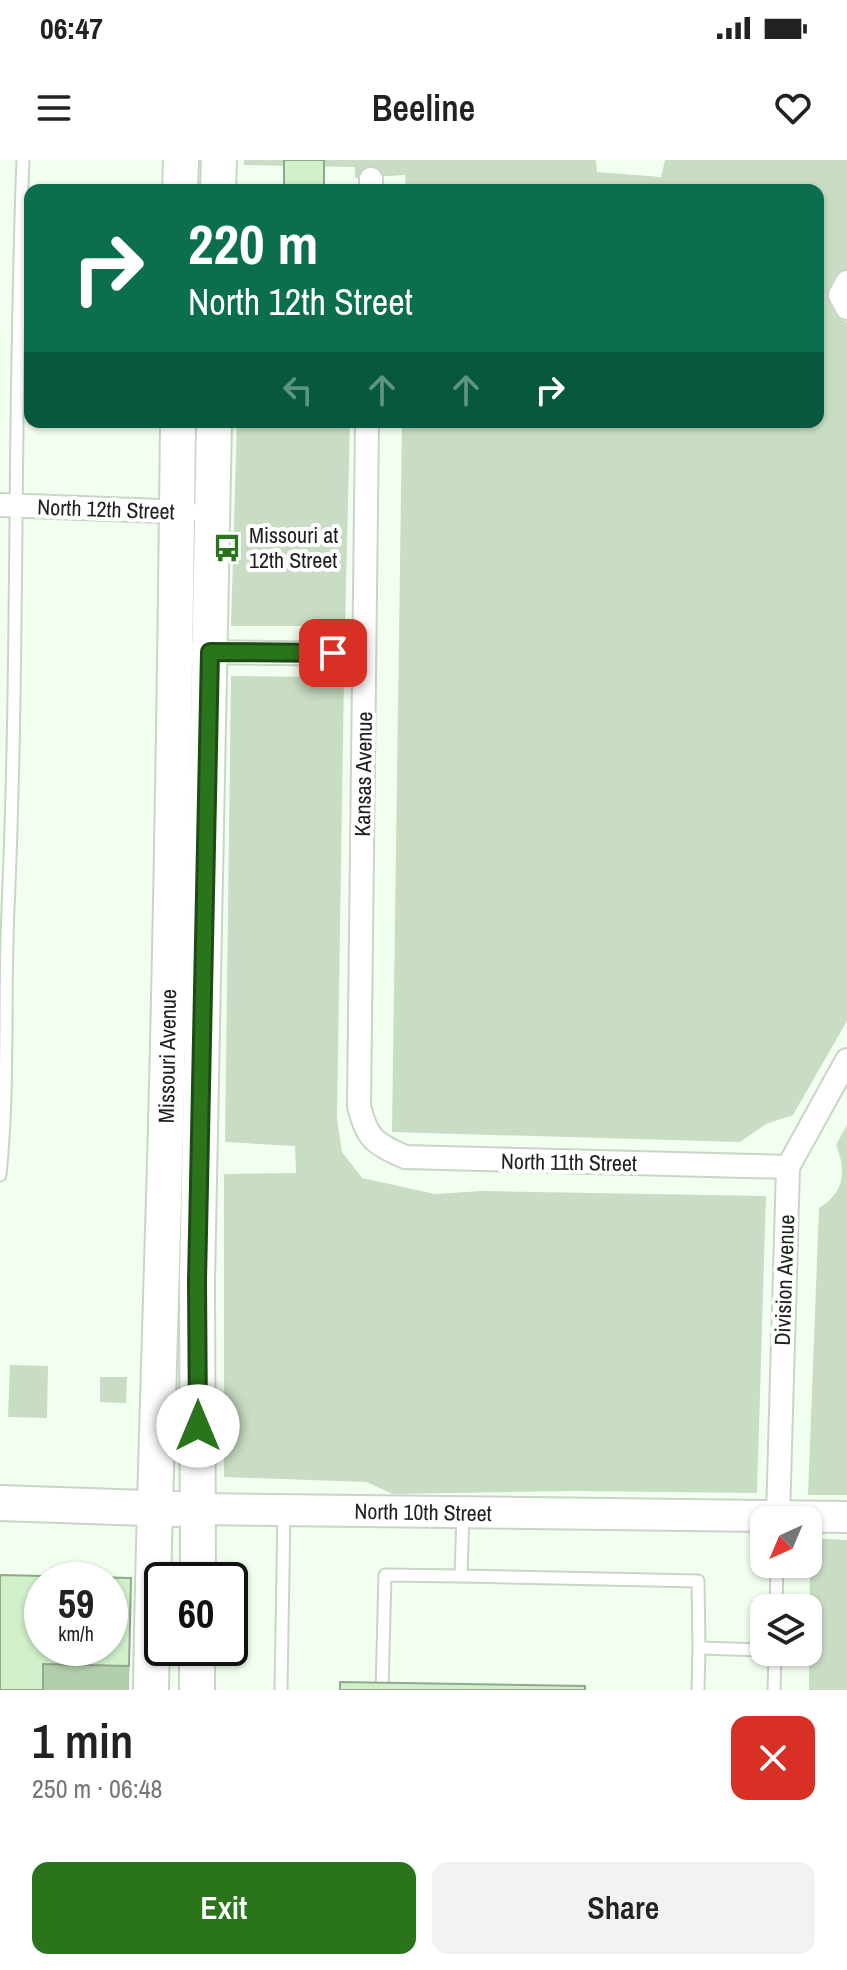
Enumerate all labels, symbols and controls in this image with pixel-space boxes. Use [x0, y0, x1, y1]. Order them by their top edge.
text: 06:47 [40, 8, 103, 48]
text: Beeline [372, 84, 475, 132]
icon: menu [32, 86, 76, 130]
icon: heart [771, 86, 815, 130]
text: 220 m [188, 206, 318, 281]
icon: right [56, 216, 160, 320]
text: North 12th Street [188, 278, 413, 326]
icon: left [276, 368, 320, 412]
icon: ahead [360, 368, 404, 412]
icon: ahead [444, 368, 488, 412]
icon: right [528, 368, 572, 412]
street label: North 12th Street [37, 492, 175, 526]
place label: Missouri at 12th Street [249, 520, 338, 575]
bus stop icon: Missouri at 12th Street [212, 533, 242, 563]
pin [299, 619, 367, 687]
icon: arrive [311, 631, 355, 675]
street label: Kansas Avenue [347, 711, 379, 837]
street label: Missouri Avenue [151, 989, 183, 1123]
street label: North 11th Street [501, 1146, 637, 1178]
street label: Division Avenue [767, 1214, 801, 1346]
position arrow [156, 1384, 240, 1468]
street label: North 10th Street [354, 1496, 492, 1528]
north arrow [750, 1506, 822, 1578]
map controls [750, 1506, 822, 1666]
speed limit sign: 60 [144, 1562, 248, 1666]
text: 59 [58, 1577, 94, 1630]
button: layers [750, 1594, 822, 1666]
text: km/h [58, 1620, 94, 1647]
text: 1 min [32, 1708, 133, 1773]
button: close [731, 1716, 815, 1800]
text: 250 m · 06:48 [32, 1771, 162, 1806]
button: Exit [32, 1862, 416, 1954]
button: Share [432, 1862, 815, 1954]

